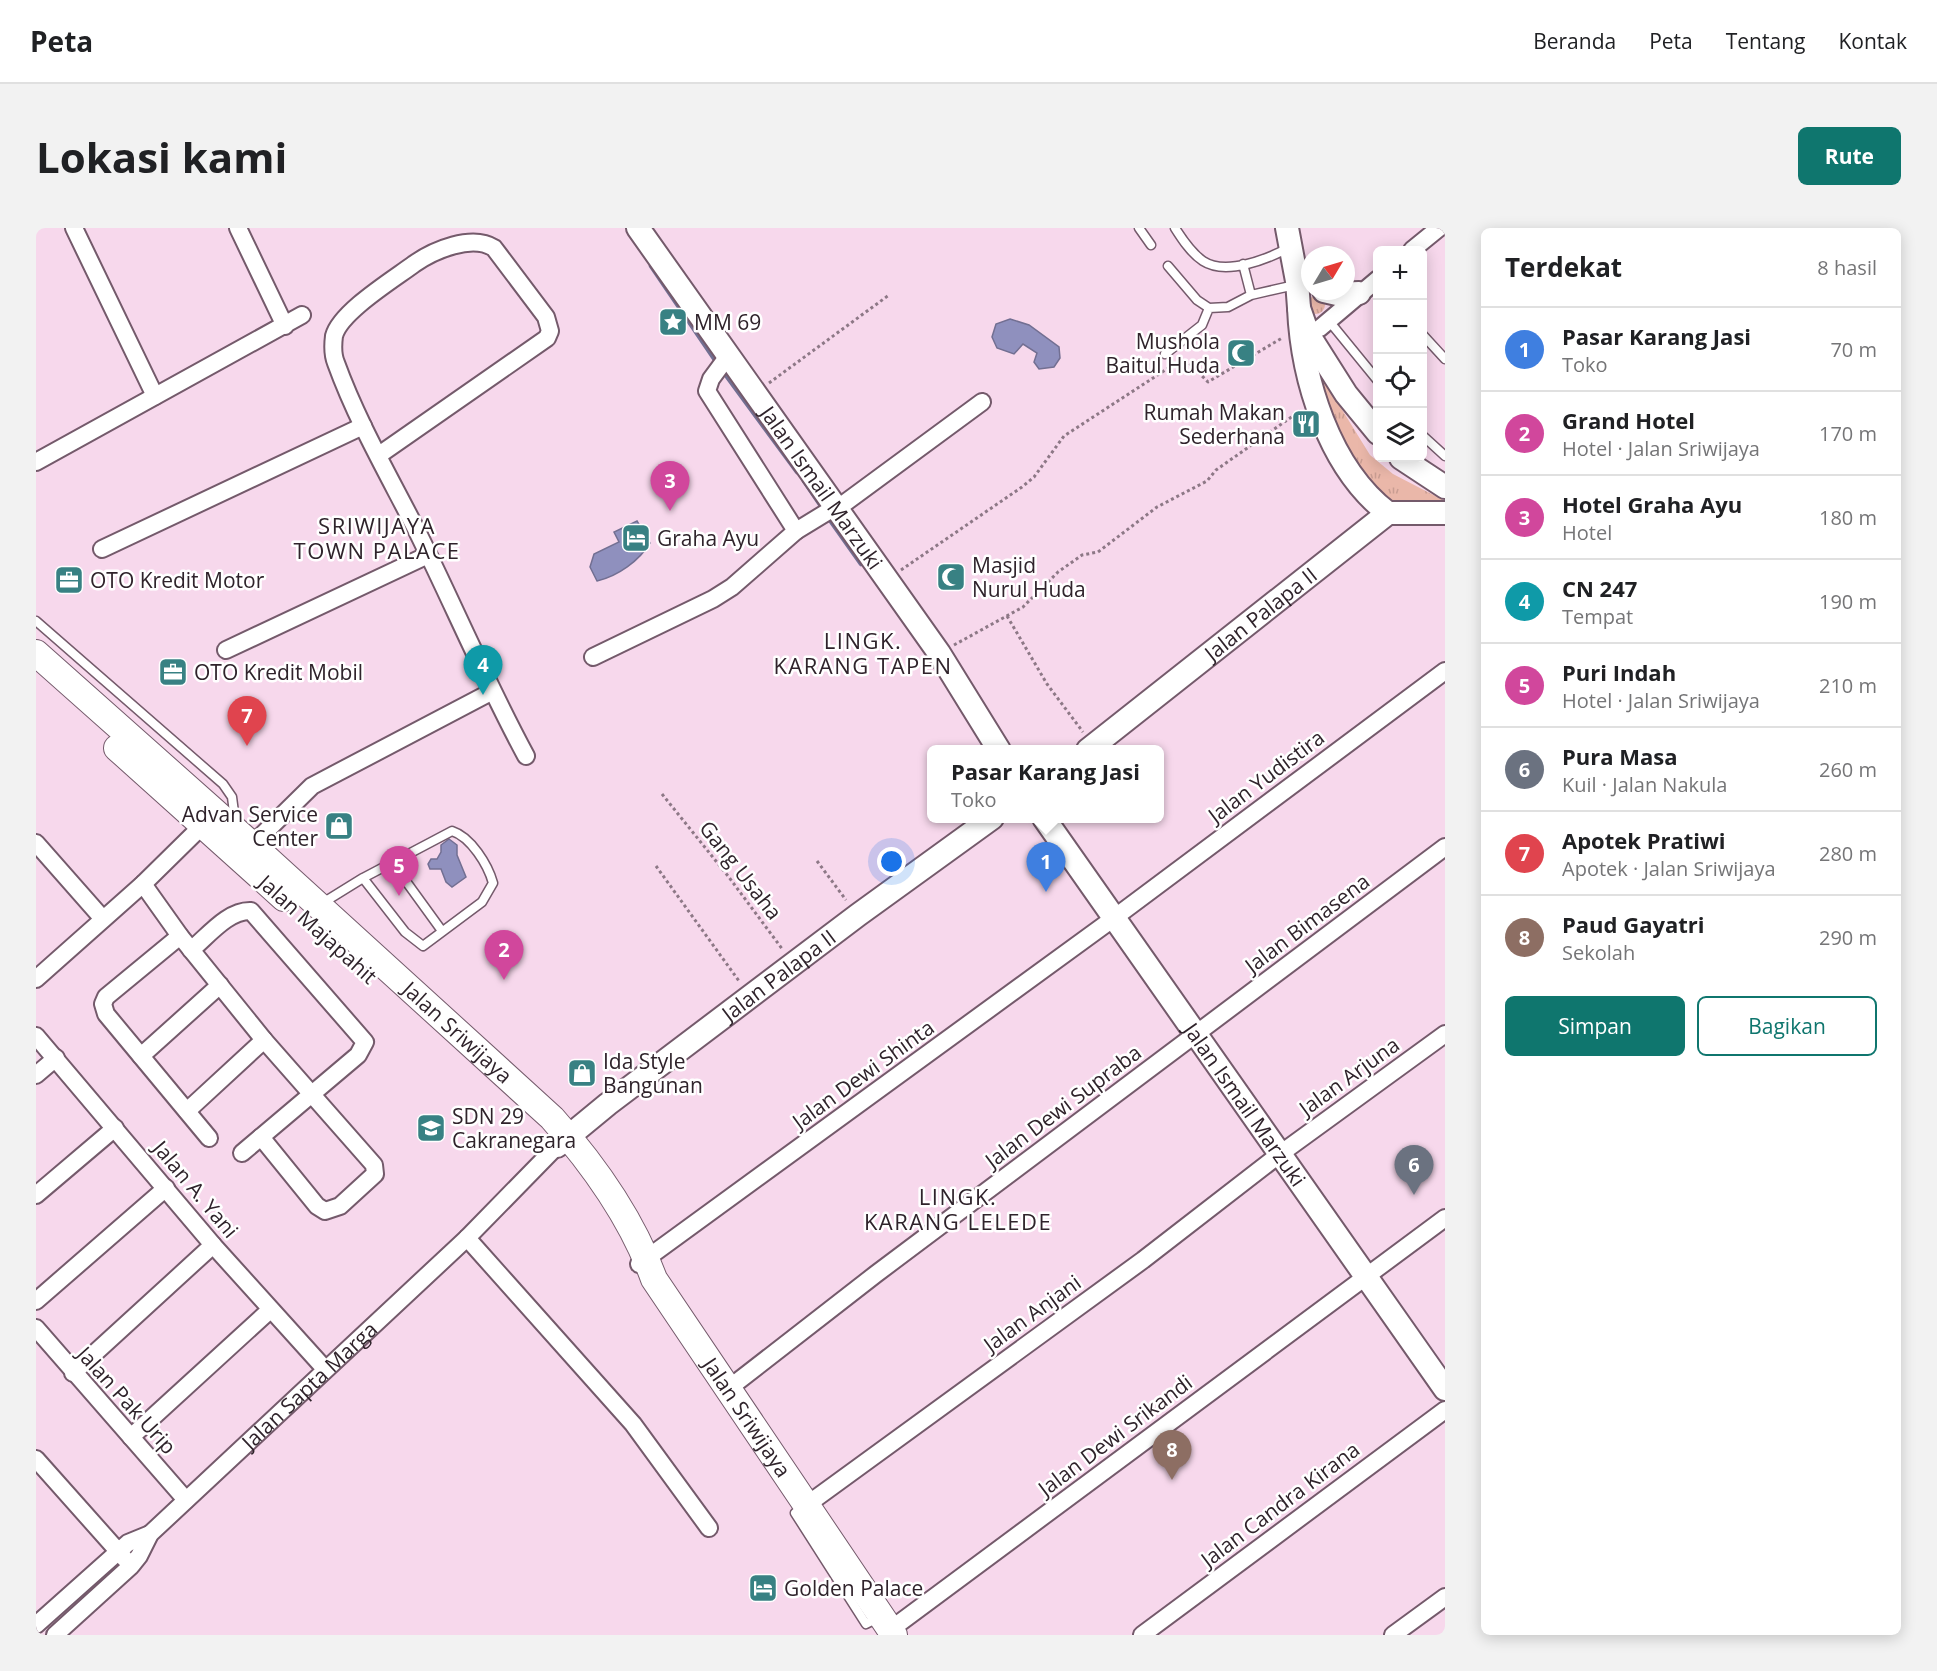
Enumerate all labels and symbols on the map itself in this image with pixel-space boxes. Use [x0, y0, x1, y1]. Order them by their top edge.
north arrow [1301, 246, 1355, 300]
place icon: MM 69 [657, 306, 689, 338]
place label: MM 69 [694, 308, 761, 336]
place label: Mushola Baitul Huda [1105, 327, 1220, 379]
mosque icon: Mushola Baitul Huda [1225, 337, 1257, 369]
place label: Rumah Makan Sederhana [1144, 398, 1285, 450]
street label: Jalan Ismail Marzuki [753, 399, 889, 575]
restaurant icon: Rumah Makan Sederhana [1290, 408, 1322, 440]
pin: 3 [650, 462, 690, 511]
district label: SRIWIJAYA TOWN PALACE [294, 510, 460, 565]
hotel icon: Graha Ayu [620, 522, 652, 554]
place label: Graha Ayu [657, 524, 759, 552]
place label: Masjid Nurul Huda [972, 551, 1086, 603]
mosque icon: Masjid Nurul Huda [935, 561, 967, 593]
street label: Jalan Palapa II [1197, 561, 1323, 668]
office icon: OTO Kredit Motor [53, 564, 85, 596]
place label: OTO Kredit Motor [90, 566, 265, 594]
district label: LINGK. KARANG TAPEN [773, 625, 953, 680]
pin: 4 [464, 646, 502, 695]
office icon: OTO Kredit Mobil [157, 656, 189, 688]
place label: OTO Kredit Mobil [194, 658, 363, 686]
pin: 7 [228, 696, 266, 746]
street label: Jalan Yudistira [1201, 723, 1330, 830]
place label: Advan Service Center [182, 800, 318, 852]
shop icon: Advan Service Center [323, 810, 355, 842]
street label: Gang Usaha [694, 815, 788, 925]
pin: 1 [1026, 842, 1066, 892]
pin: 5 [380, 846, 418, 896]
your location [877, 847, 906, 876]
street label: Jalan Majapahit [251, 867, 383, 990]
street label: Jalan Bimasena [1237, 867, 1375, 980]
street label: Jalan Palapa II [714, 923, 841, 1028]
pin: 2 [484, 930, 524, 980]
street label: Jalan Sriwijaya [395, 974, 518, 1089]
street label: Jalan Dewi Shinta [785, 1013, 939, 1136]
street label: Jalan Ismail Marzuki [1177, 1015, 1312, 1192]
street label: Jalan Arjuna [1292, 1030, 1405, 1123]
street label: Jalan Dewi Supraba [978, 1038, 1147, 1175]
place label: Ida Style Bangunan [603, 1047, 703, 1099]
shop icon: Ida Style Bangunan [566, 1057, 598, 1089]
place label: SDN 29 Cakranegara [452, 1102, 576, 1154]
school or university icon: SDN 29 Cakranegara [415, 1112, 447, 1144]
street label: Jalan A. Yani [146, 1133, 245, 1243]
pin: 6 [1394, 1146, 1434, 1195]
district label: LINGK. KARANG LELEDE [864, 1181, 1052, 1236]
street label: Jalan Anjani [976, 1268, 1086, 1359]
street label: Jalan Sapta Marga [234, 1315, 383, 1457]
street label: Jalan Pak Urip [70, 1339, 183, 1460]
street label: Jalan Sriwijaya [696, 1350, 798, 1483]
street label: Jalan Dewi Srikandi [1031, 1368, 1198, 1503]
pin: 8 [1152, 1430, 1192, 1480]
street label: Jalan Candra Kirana [1193, 1435, 1365, 1574]
hotel icon: Golden Palace [747, 1572, 779, 1604]
place label: Golden Palace [784, 1574, 923, 1602]

